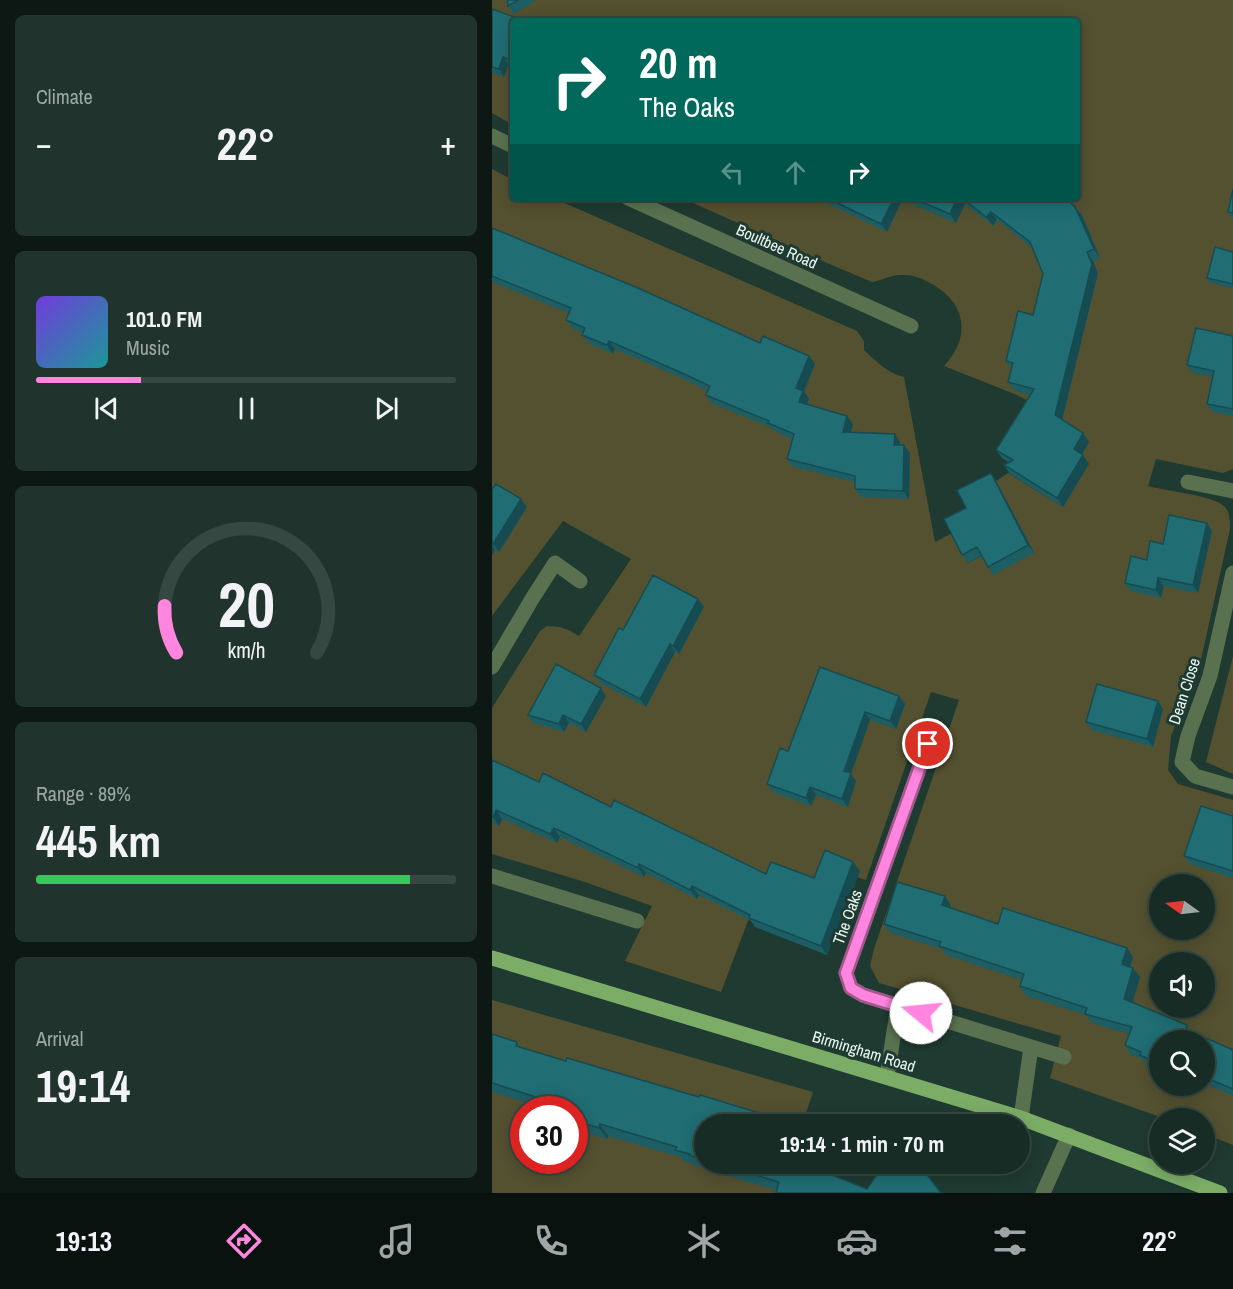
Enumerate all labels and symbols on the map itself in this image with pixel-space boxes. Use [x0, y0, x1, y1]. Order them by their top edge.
street label: Boultbee Road [733, 218, 821, 274]
street label: Dean Close [1163, 655, 1205, 727]
pin [902, 718, 953, 769]
north arrow [1149, 874, 1215, 940]
street label: The Oaks [827, 887, 867, 947]
position arrow [889, 981, 953, 1045]
street label: Birmingham Road [810, 1025, 918, 1077]
speed limit sign: 30 [510, 1096, 588, 1174]

